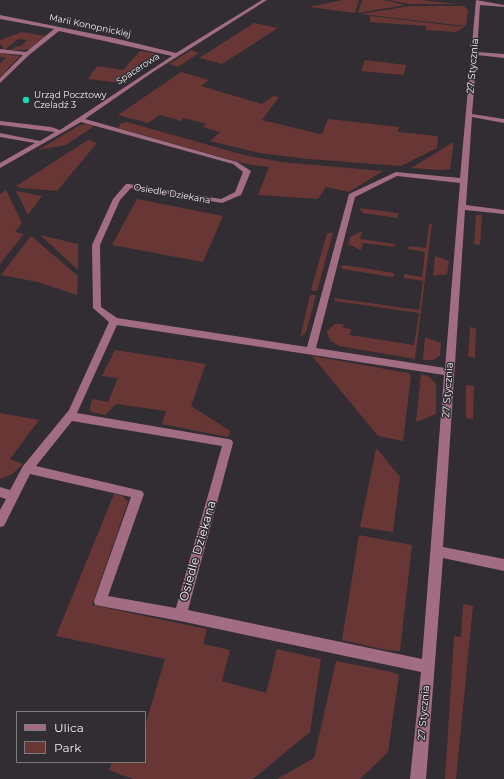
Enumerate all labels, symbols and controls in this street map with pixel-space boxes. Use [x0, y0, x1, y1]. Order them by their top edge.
street label: Marii Konopnickiej [48, 12, 132, 40]
street label: 27 Stycznia [465, 38, 481, 94]
street label: Spacerowa [114, 51, 162, 87]
place label: Urząd Pocztowy Czeladź 3 [34, 90, 106, 111]
marker: Urząd Pocztowy Czeladź 3 [21, 95, 31, 105]
street label: Osiedle Dziekana [133, 182, 211, 206]
street label: 27 Stycznia [440, 362, 456, 418]
street label: Osiedle Dziekana [177, 499, 219, 603]
street label: 27 Stycznia [416, 685, 432, 741]
legend [16, 711, 146, 763]
text: Ulica [54, 720, 84, 735]
text: Park [54, 740, 81, 755]

